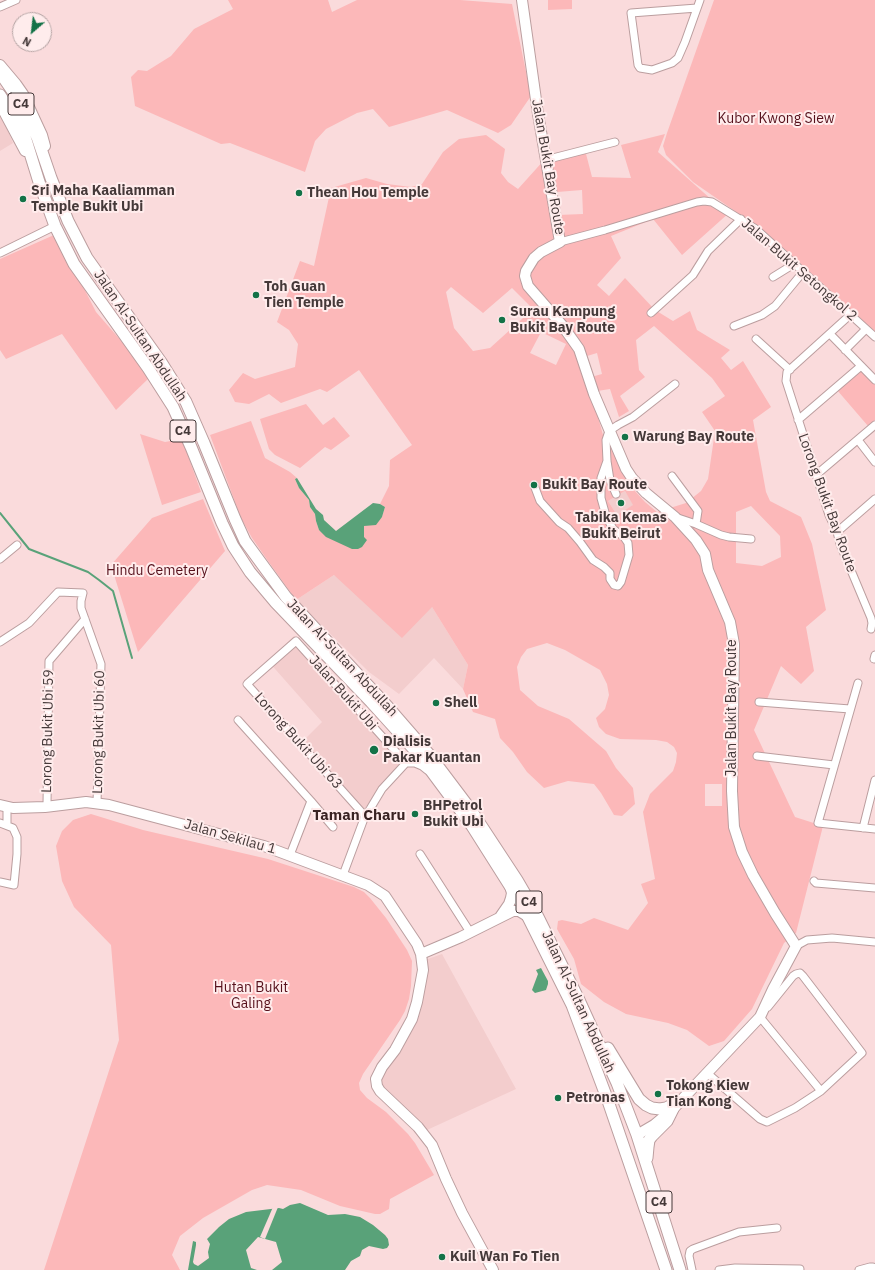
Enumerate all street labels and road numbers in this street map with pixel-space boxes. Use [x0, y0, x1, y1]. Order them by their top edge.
road number: C4 [8, 93, 34, 115]
street label: Jalan Bukit Bay Route [528, 98, 568, 236]
street label: Jalan Bukit Setongkol 2 [738, 215, 860, 325]
street label: Jalan Al-Sultan Abdullah [90, 267, 190, 405]
road number: C4 [170, 420, 196, 442]
street label: Lorong Bukit Bay Route [794, 431, 860, 575]
street label: Jalan Al-Sultan Abdullah [283, 596, 401, 720]
street label: Jalan Bukit Bay Route [724, 639, 740, 777]
street label: Jalan Bukit Ubi [305, 652, 381, 734]
street label: Lorong Bukit Ubi 59 [39, 669, 57, 793]
street label: Lorong Bukit Ubi 60 [90, 670, 108, 794]
street label: Lorong Bukit Ubi 63 [250, 689, 346, 793]
street label: Jalan Sekilau 1 [182, 816, 278, 858]
road number: C4 [516, 891, 542, 913]
street label: Jalan Al-Sultan Abdullah [538, 928, 618, 1076]
road number: C4 [646, 1191, 672, 1213]

